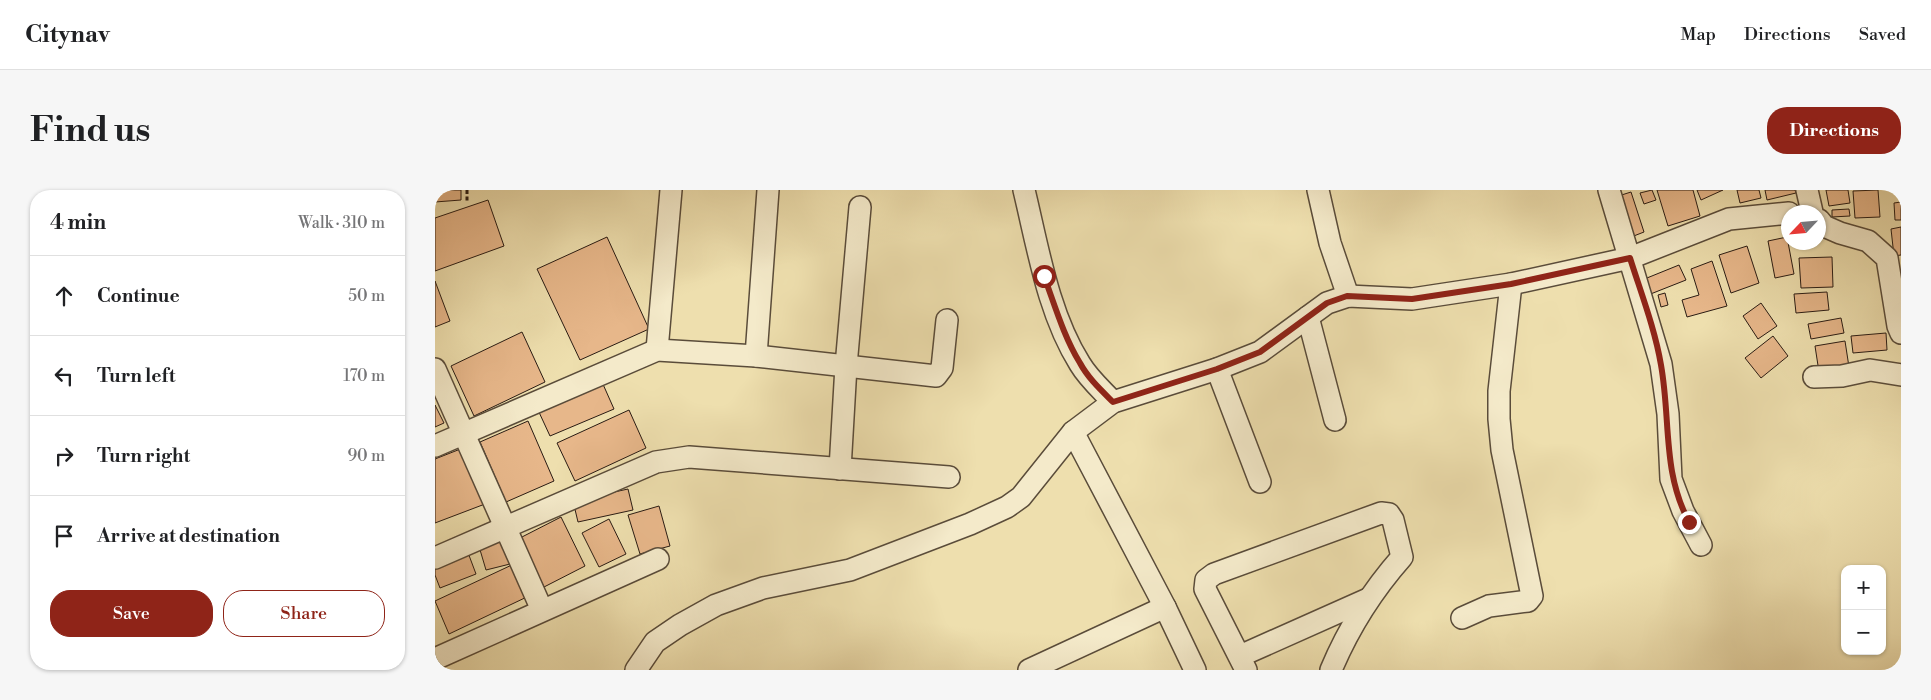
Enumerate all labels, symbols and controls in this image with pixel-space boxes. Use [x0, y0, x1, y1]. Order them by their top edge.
text: Citynav [25, 20, 110, 50]
text: Map [1680, 23, 1716, 46]
text: Directions [1744, 23, 1831, 46]
text: Saved [1859, 23, 1906, 46]
button: Directions [1767, 107, 1901, 154]
text: Find us [30, 109, 150, 152]
north arrow [1781, 205, 1826, 250]
text: 4 min [50, 210, 106, 236]
text: Walk · 310 m [298, 213, 385, 233]
route start [1033, 265, 1056, 288]
icon: ahead [50, 282, 78, 310]
text: Continue [97, 284, 180, 308]
text: 50 m [348, 286, 385, 306]
icon: left [50, 362, 78, 390]
text: Turn left [97, 364, 176, 388]
text: 170 m [343, 366, 385, 386]
icon: right [50, 442, 78, 470]
text: Turn right [97, 444, 190, 468]
text: 90 m [347, 446, 385, 466]
route end [1678, 511, 1701, 534]
icon: arrive [50, 522, 78, 550]
text: Arrive at destination [97, 524, 280, 548]
map controls [1841, 565, 1886, 655]
button: + [1841, 565, 1886, 610]
button: Save [50, 590, 213, 637]
button: Share [223, 590, 385, 637]
button: − [1841, 610, 1886, 655]

